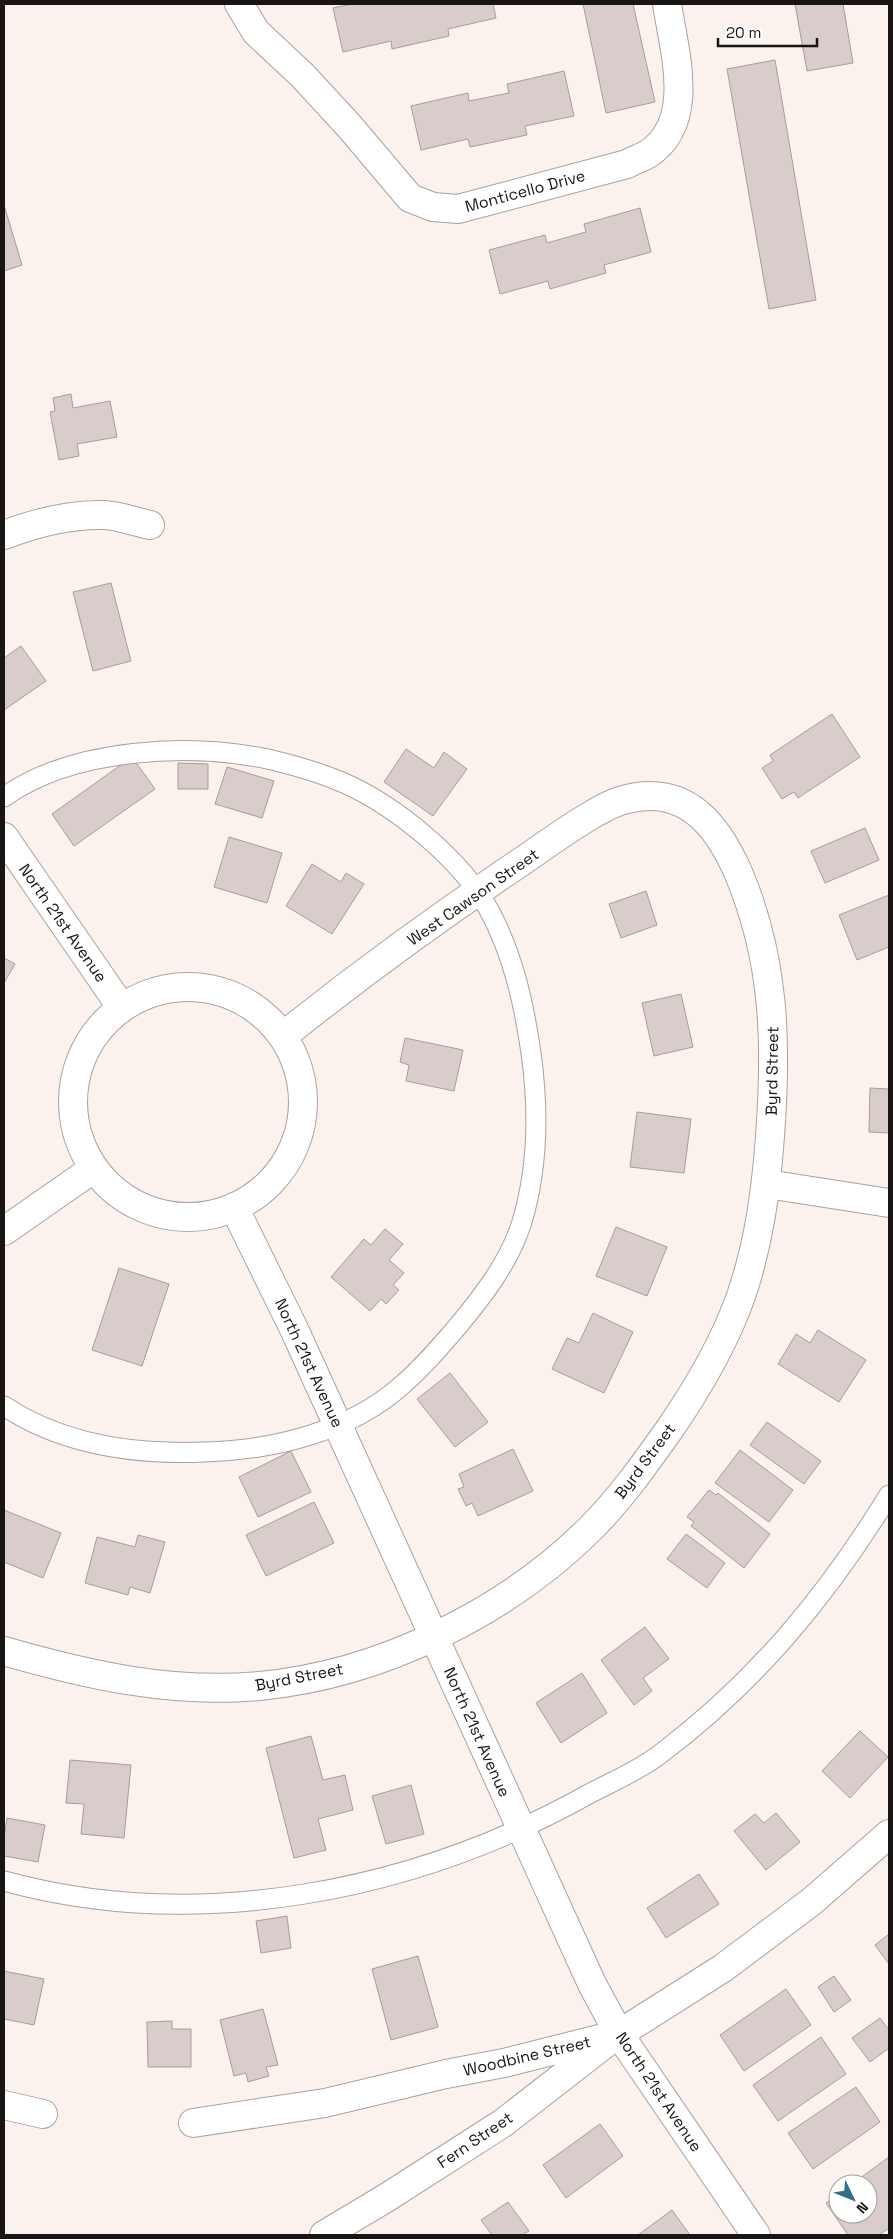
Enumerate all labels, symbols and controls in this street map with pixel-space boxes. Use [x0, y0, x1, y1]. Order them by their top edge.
scale bar [718, 15, 817, 47]
text: 20 m [726, 23, 761, 42]
street label: Monticello Drive [462, 165, 588, 217]
street label: West Cawson Street [403, 844, 543, 950]
street label: North 21st Avenue [14, 860, 112, 986]
street label: Byrd Street [761, 1026, 783, 1116]
street label: North 21st Avenue [270, 1295, 348, 1431]
street label: Byrd Street [610, 1419, 680, 1503]
street label: Byrd Street [253, 1658, 345, 1696]
street label: North 21st Avenue [439, 1664, 515, 1800]
street label: North 21st Avenue [611, 2028, 707, 2156]
street label: Woodbine Street [461, 2031, 593, 2081]
street label: Fern Street [433, 2107, 517, 2173]
north arrow [828, 2174, 878, 2224]
text: N [853, 2198, 872, 2217]

